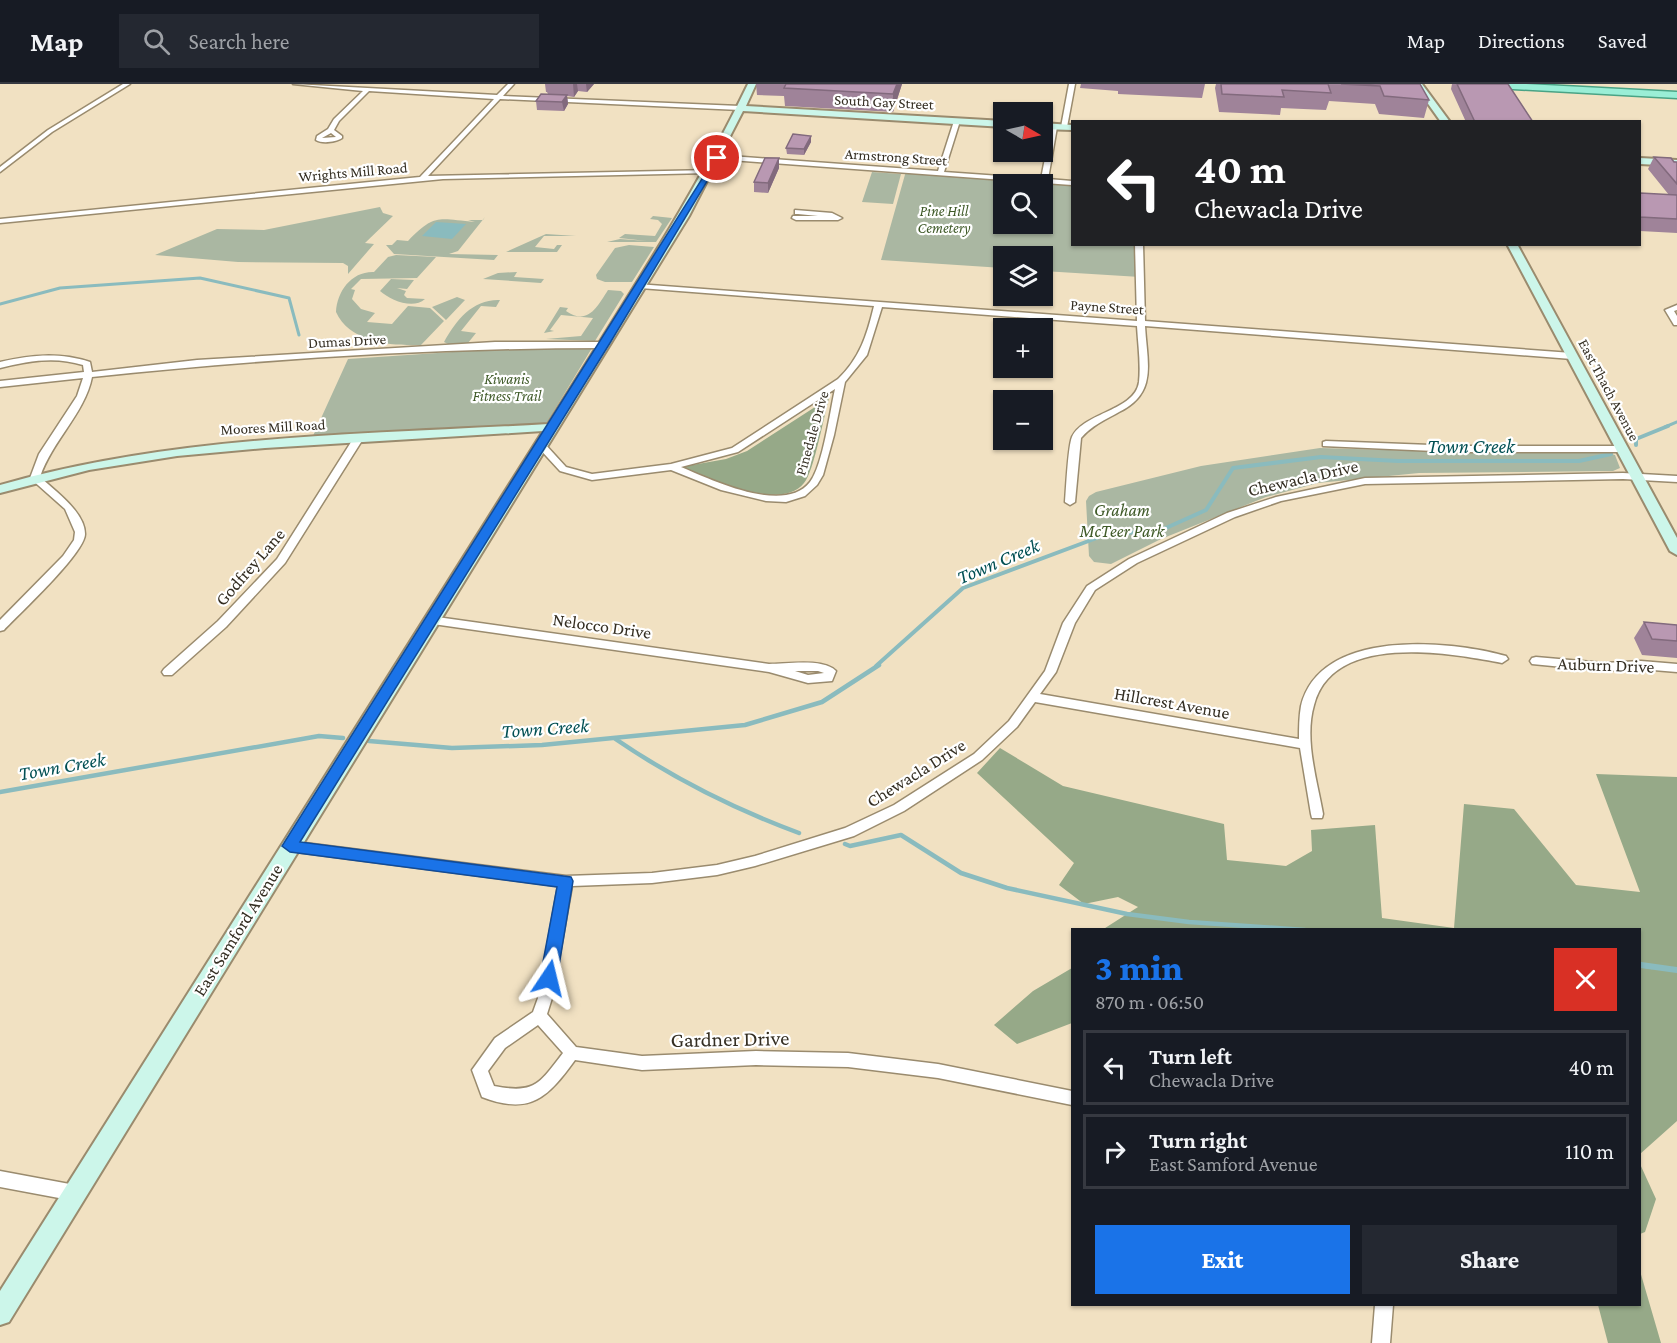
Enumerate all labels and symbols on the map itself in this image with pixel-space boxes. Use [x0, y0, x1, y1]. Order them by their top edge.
street label: South Gay Street [834, 91, 935, 114]
north arrow [993, 102, 1053, 162]
pin [691, 132, 742, 183]
street label: Armstrong Street [844, 145, 949, 170]
street label: Wrights Mill Road [298, 159, 408, 186]
park label: Pine Hill Cemetery [917, 203, 971, 237]
street label: Payne Street [1070, 296, 1145, 319]
street label: Dumas Drive [307, 331, 387, 351]
street label: East Thach Avenue [1575, 336, 1643, 444]
park label: Kiwanis Fitness Trail [473, 371, 542, 404]
street label: Pinedale Drive [792, 389, 832, 477]
street label: Moores Mill Road [220, 416, 326, 438]
water label: Town Creek [1427, 435, 1516, 457]
street label: Chewacla Drive [1246, 456, 1360, 500]
park label: Graham McTeer Park [1079, 500, 1166, 541]
street label: Godfrey Lane [211, 524, 289, 610]
water label: Town Creek [953, 533, 1044, 588]
street label: Nelocco Drive [551, 609, 653, 643]
street label: Auburn Drive [1557, 653, 1655, 677]
street label: Hillcrest Avenue [1113, 683, 1231, 723]
water label: Town Creek [501, 714, 591, 742]
street label: Chewacla Drive [863, 735, 969, 811]
water label: Town Creek [17, 747, 108, 784]
street label: East Samford Avenue [189, 860, 287, 1000]
position arrow [517, 946, 581, 1010]
street label: Gardner Drive [670, 1026, 790, 1052]

